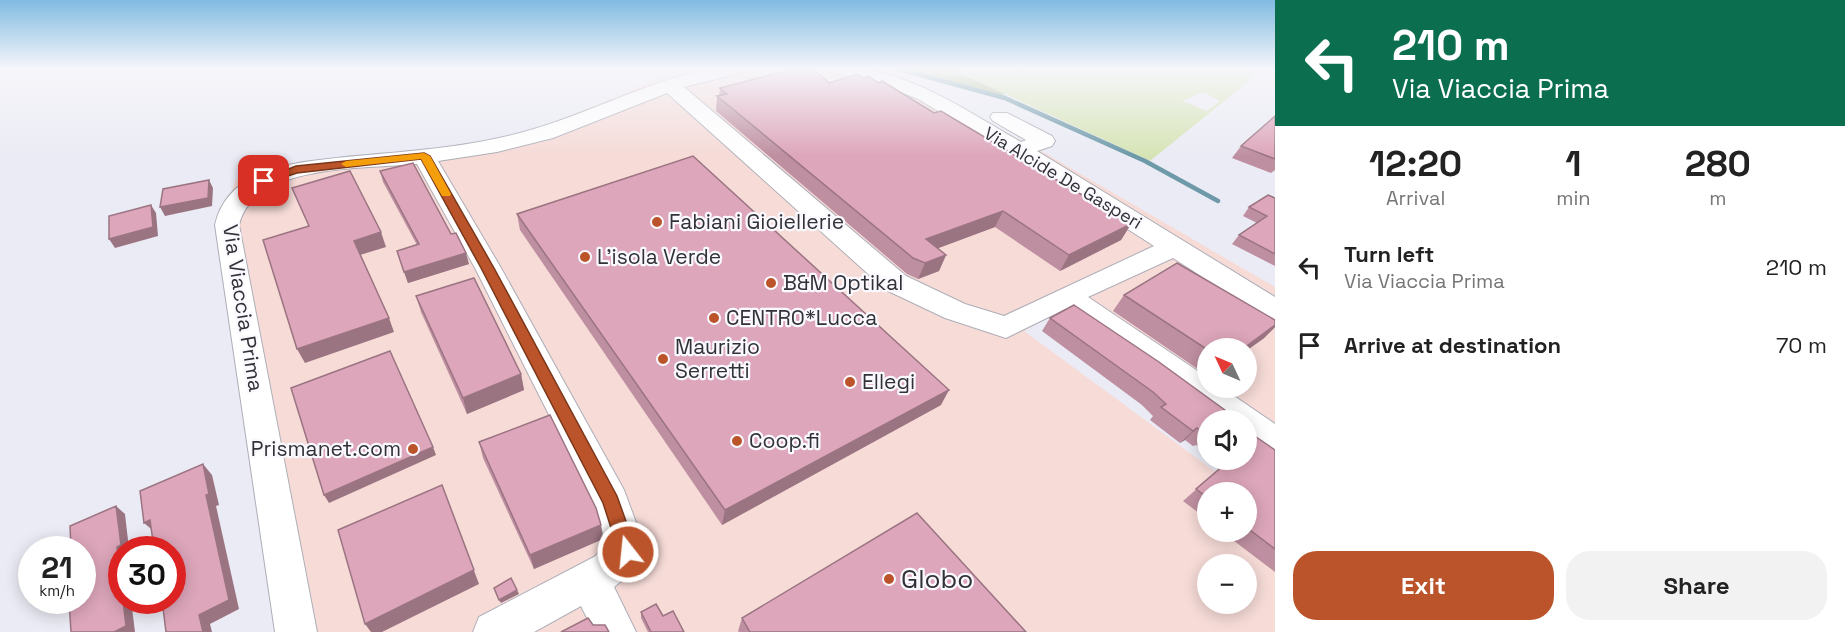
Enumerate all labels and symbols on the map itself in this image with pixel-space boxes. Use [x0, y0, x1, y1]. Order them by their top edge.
street label: Via Alcide De Gasperi [980, 121, 1146, 234]
pin [238, 155, 289, 206]
place label: Fabiani Gioiellerie [669, 208, 844, 235]
marker: Fabiani Gioiellerie [650, 215, 664, 229]
street label: Via Viaccia Prima [217, 222, 270, 393]
place label: L'isola Verde [597, 243, 721, 270]
marker: L'isola Verde [578, 250, 592, 264]
place label: B&M Optikal [783, 269, 903, 296]
marker: B&M Optikal [764, 276, 778, 290]
place label: CENTRO*Lucca [726, 304, 877, 331]
marker: CENTRO*Lucca [707, 311, 721, 325]
place label: Maurizio Serretti [675, 333, 760, 384]
north arrow [1197, 338, 1257, 398]
marker: Maurizio Serretti [656, 352, 670, 366]
place label: Ellegi [862, 368, 915, 395]
marker: Ellegi [843, 375, 857, 389]
place label: Coop.fi [749, 427, 820, 454]
marker: Coop.fi [730, 434, 744, 448]
place label: Prismanet.com [251, 435, 401, 462]
marker: Prismanet.com [406, 442, 420, 456]
position arrow [596, 520, 660, 584]
speed limit sign: 30 [108, 536, 186, 614]
place label: Globo [901, 562, 973, 596]
marker: Globo [882, 572, 896, 586]

